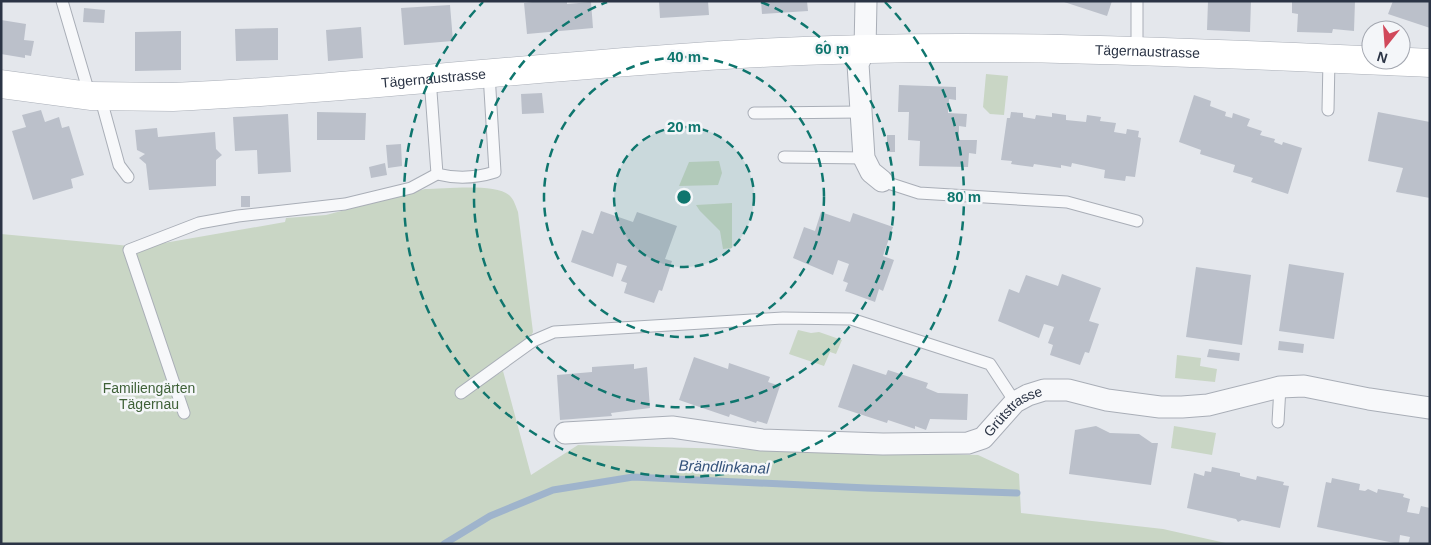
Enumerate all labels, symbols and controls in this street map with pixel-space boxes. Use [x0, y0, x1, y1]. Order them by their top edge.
north arrow [1361, 20, 1411, 70]
text: 60 m [815, 40, 849, 57]
street label: Tägernaustrasse [1095, 42, 1200, 61]
text: 40 m [667, 48, 701, 65]
text: N [1375, 48, 1389, 67]
street label: Tägernaustrasse [380, 66, 487, 91]
text: 20 m [667, 118, 701, 135]
centre of rings [675, 188, 693, 206]
text: 80 m [947, 188, 981, 205]
park label: Familiengärten Tägernau [103, 380, 195, 412]
street label: Grütstrasse [980, 383, 1044, 440]
water label: Brändlinkanal [678, 456, 770, 477]

